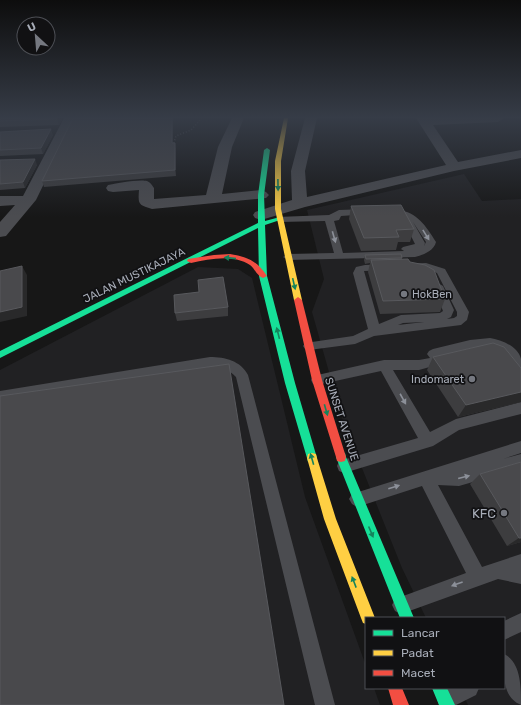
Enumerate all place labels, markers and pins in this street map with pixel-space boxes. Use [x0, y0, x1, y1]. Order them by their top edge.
place label: HokBen [412, 288, 452, 301]
marker: HokBen [399, 289, 409, 299]
place label: Indomaret [411, 373, 465, 386]
marker: Indomaret [467, 374, 477, 384]
place label: KFC [472, 506, 496, 521]
marker: KFC [499, 508, 509, 518]

